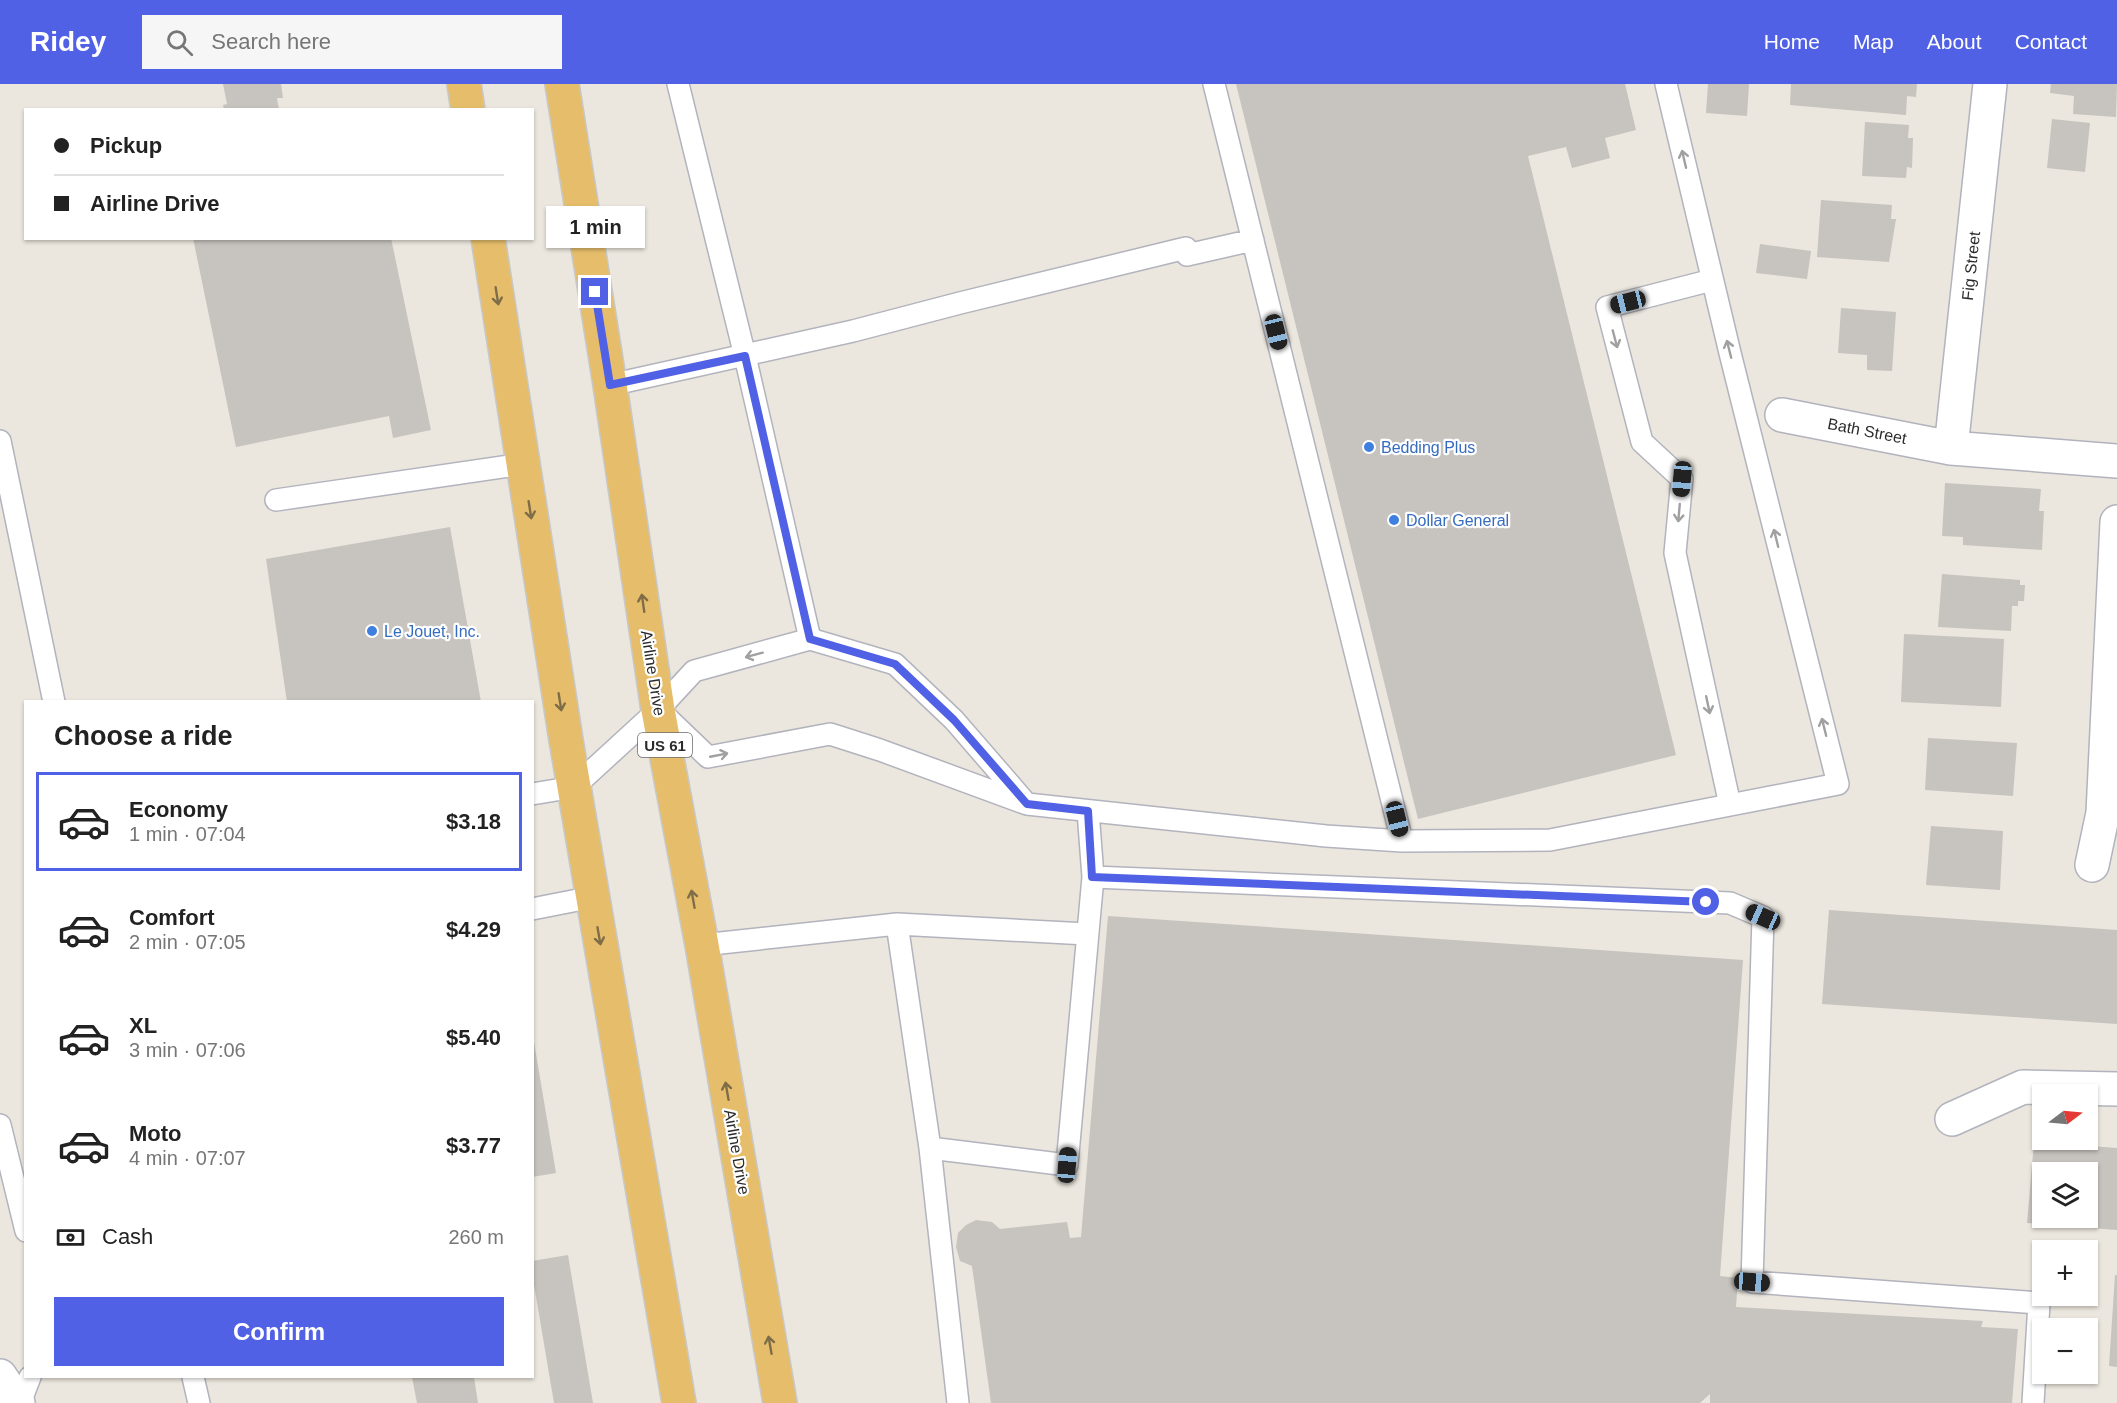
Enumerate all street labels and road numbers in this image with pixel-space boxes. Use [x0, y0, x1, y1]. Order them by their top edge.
street label: Fig Street [1959, 230, 1983, 301]
street label: Bath Street [1826, 415, 1908, 447]
street label: Airline Drive [638, 629, 668, 717]
road number: US 61 [638, 733, 692, 757]
street label: Airline Drive [721, 1108, 753, 1196]

